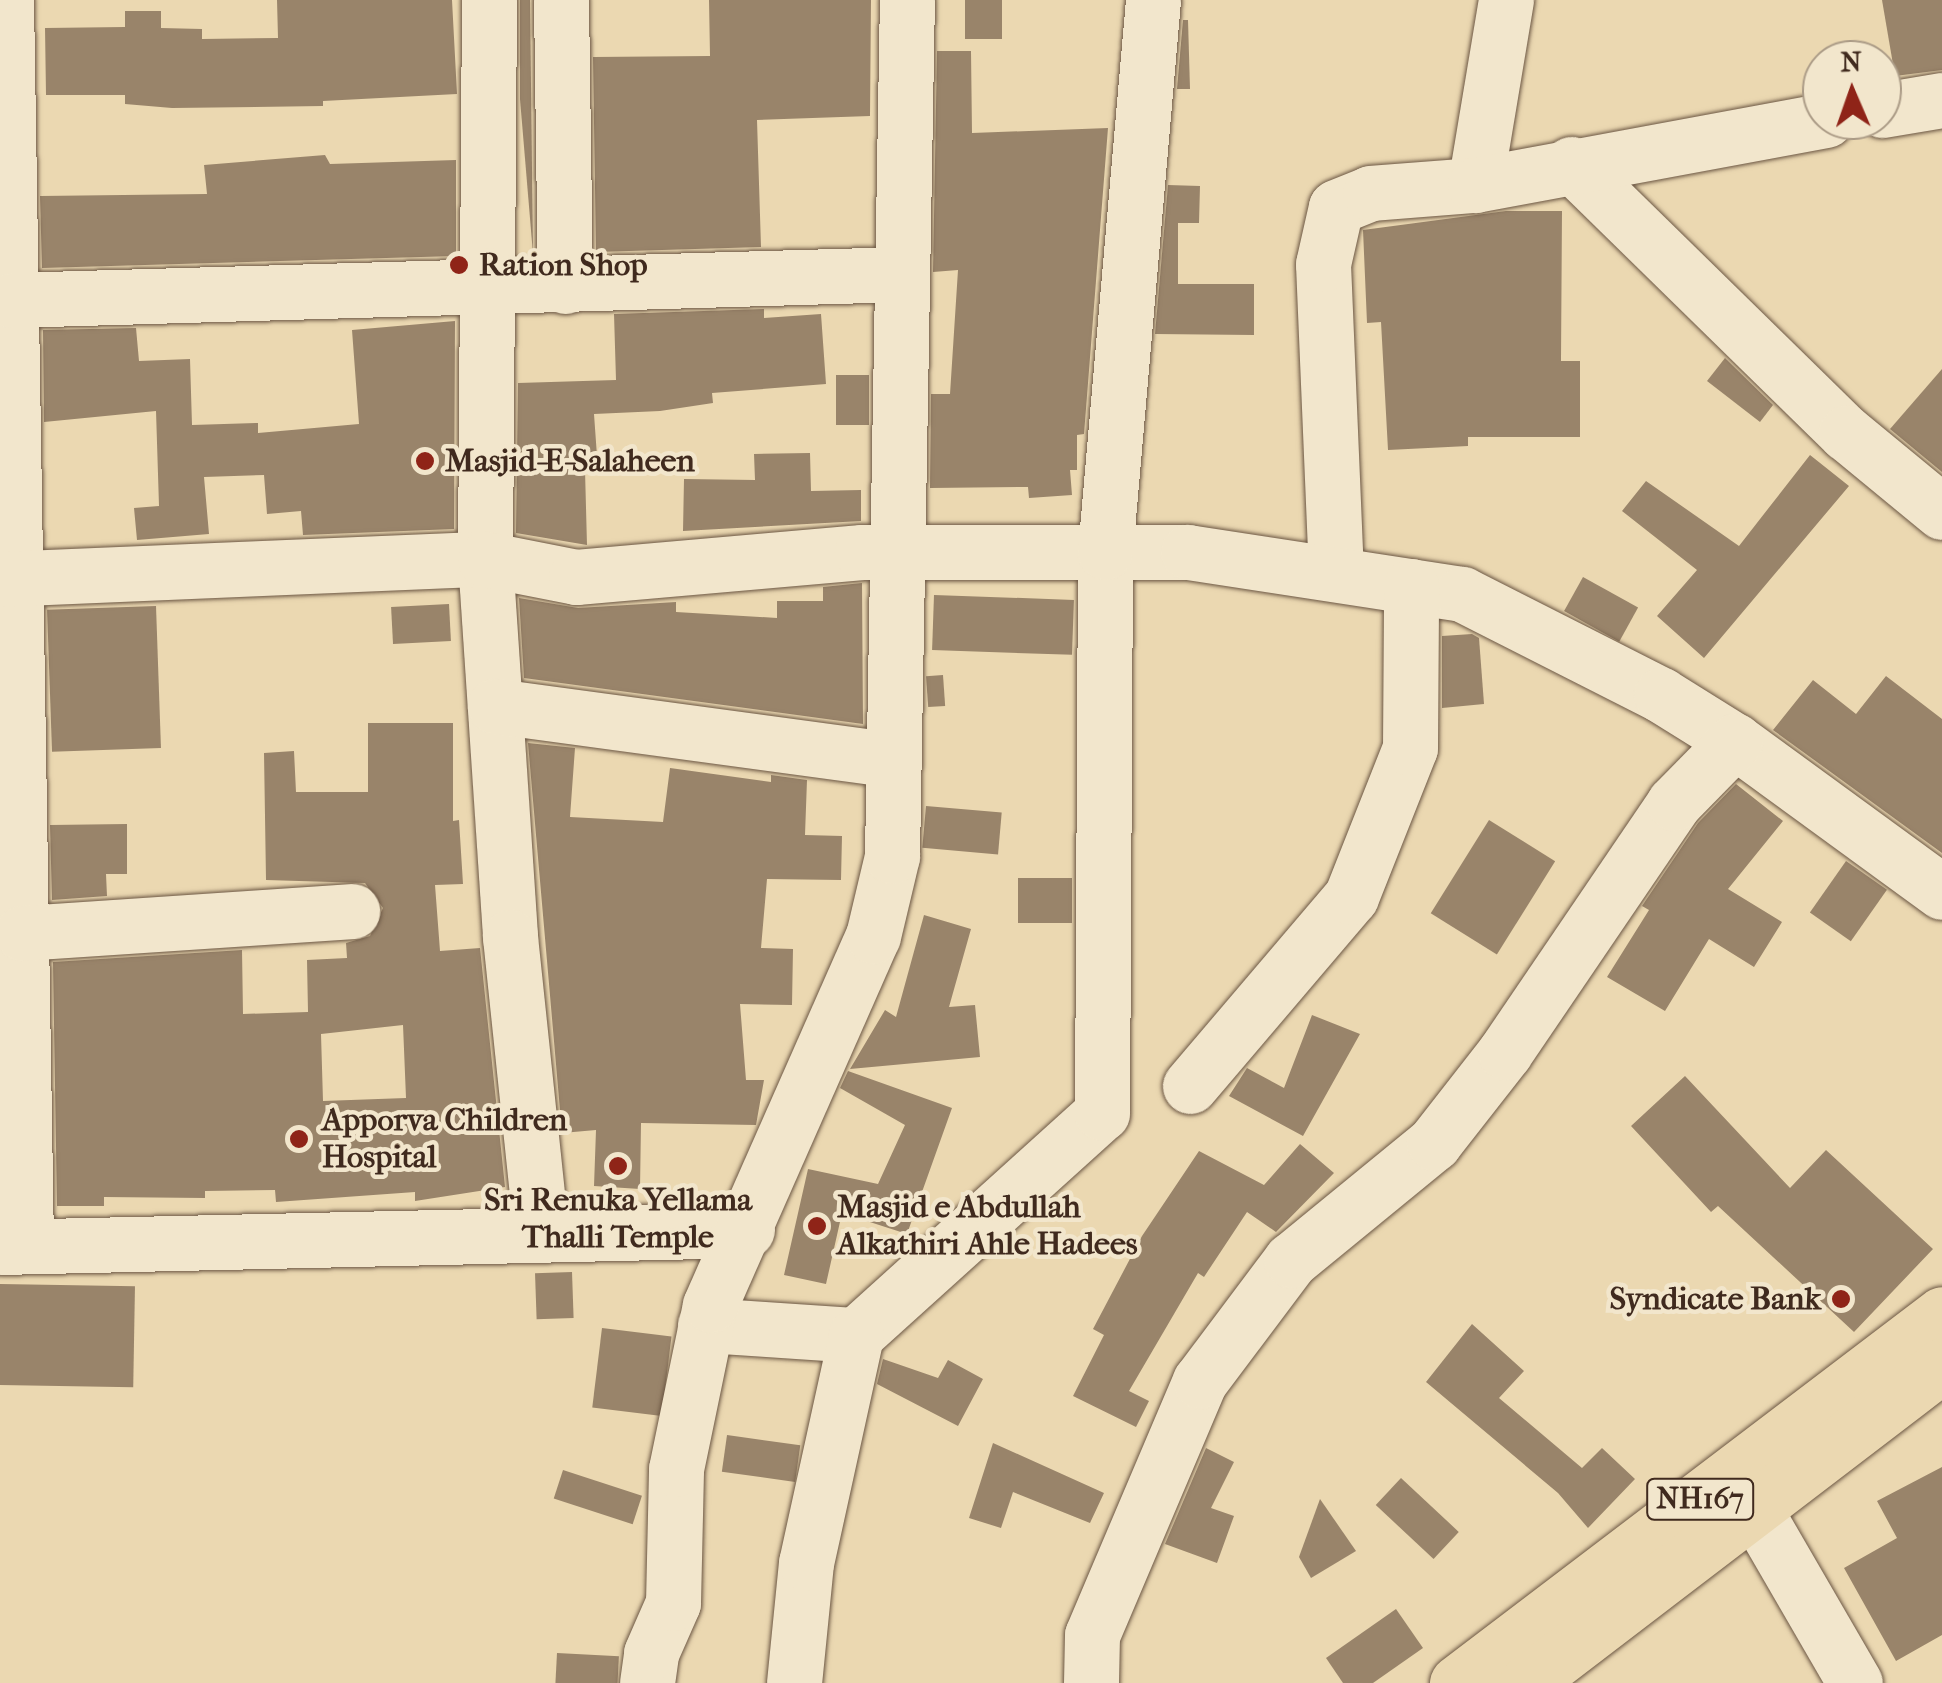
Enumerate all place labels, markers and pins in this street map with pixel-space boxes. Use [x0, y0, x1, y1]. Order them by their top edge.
place label: Ration Shop [479, 246, 648, 284]
marker: Ration Shop [448, 254, 470, 276]
place label: Masjid-E-Salaheen [445, 442, 695, 480]
marker: Masjid-E-Salaheen [414, 450, 436, 472]
place label: Apporva Children Hospital [322, 1102, 567, 1177]
marker: Apporva Children Hospital [286, 1126, 312, 1152]
marker: Sri Renuka Yellama Thalli Temple [607, 1155, 629, 1177]
place label: Sri Renuka Yellama Thalli Temple [484, 1182, 752, 1257]
place label: Masjid e Abdullah Alkathiri Ahle Hadees [837, 1189, 1138, 1264]
marker: Masjid e Abdullah Alkathiri Ahle Hadees [806, 1215, 828, 1237]
place label: Syndicate Bank [1609, 1280, 1821, 1318]
marker: Syndicate Bank [1830, 1288, 1852, 1310]

